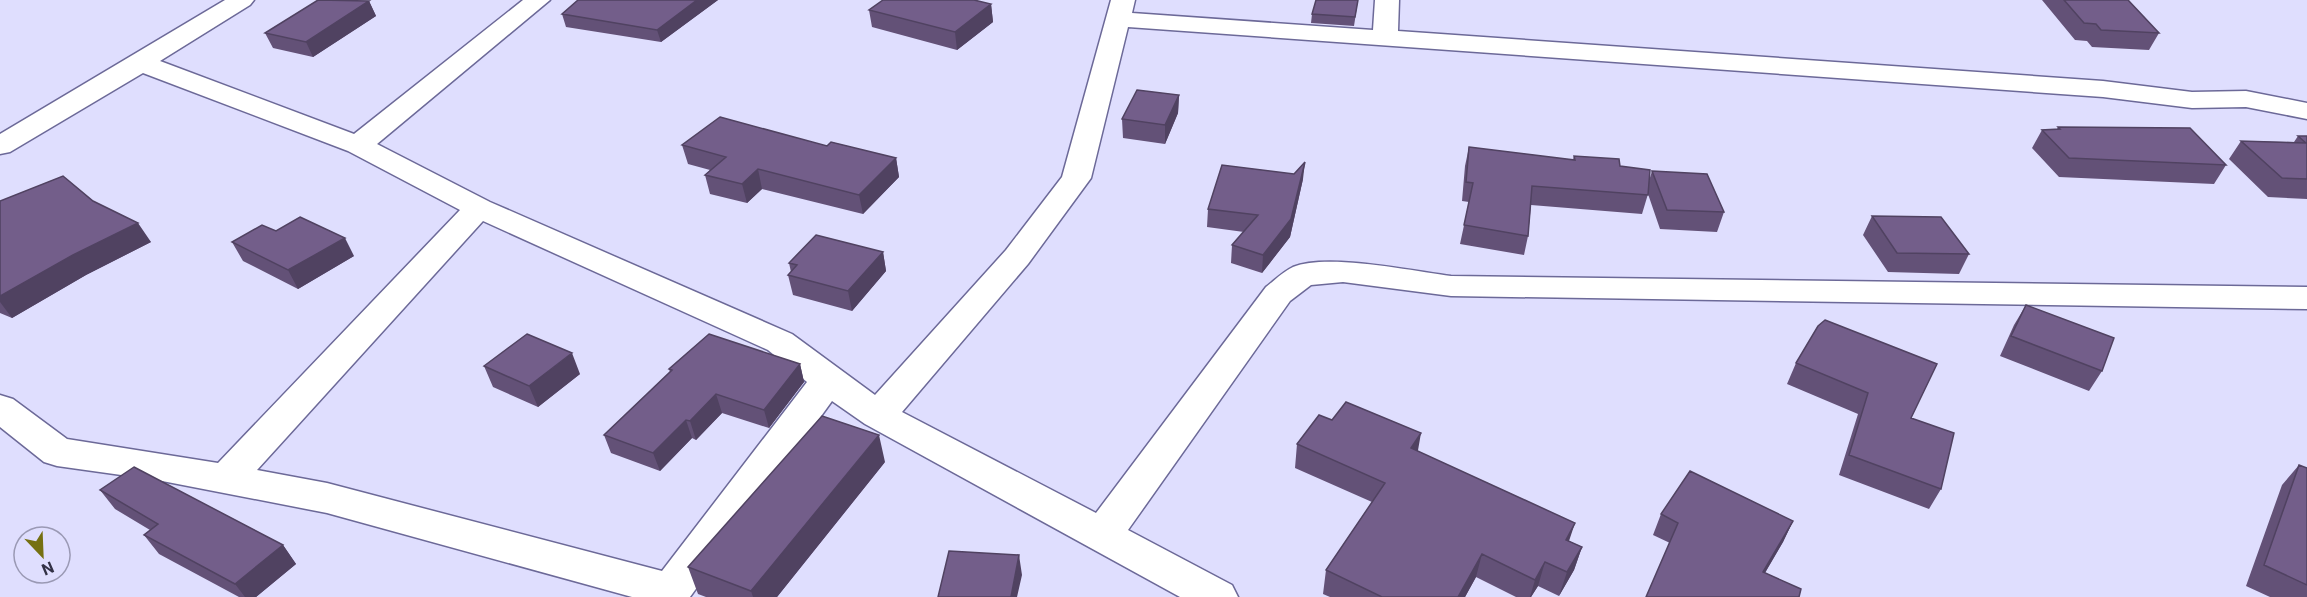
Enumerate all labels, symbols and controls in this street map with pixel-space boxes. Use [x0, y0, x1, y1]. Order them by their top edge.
north arrow [12, 525, 72, 585]
text: N [39, 557, 57, 579]

